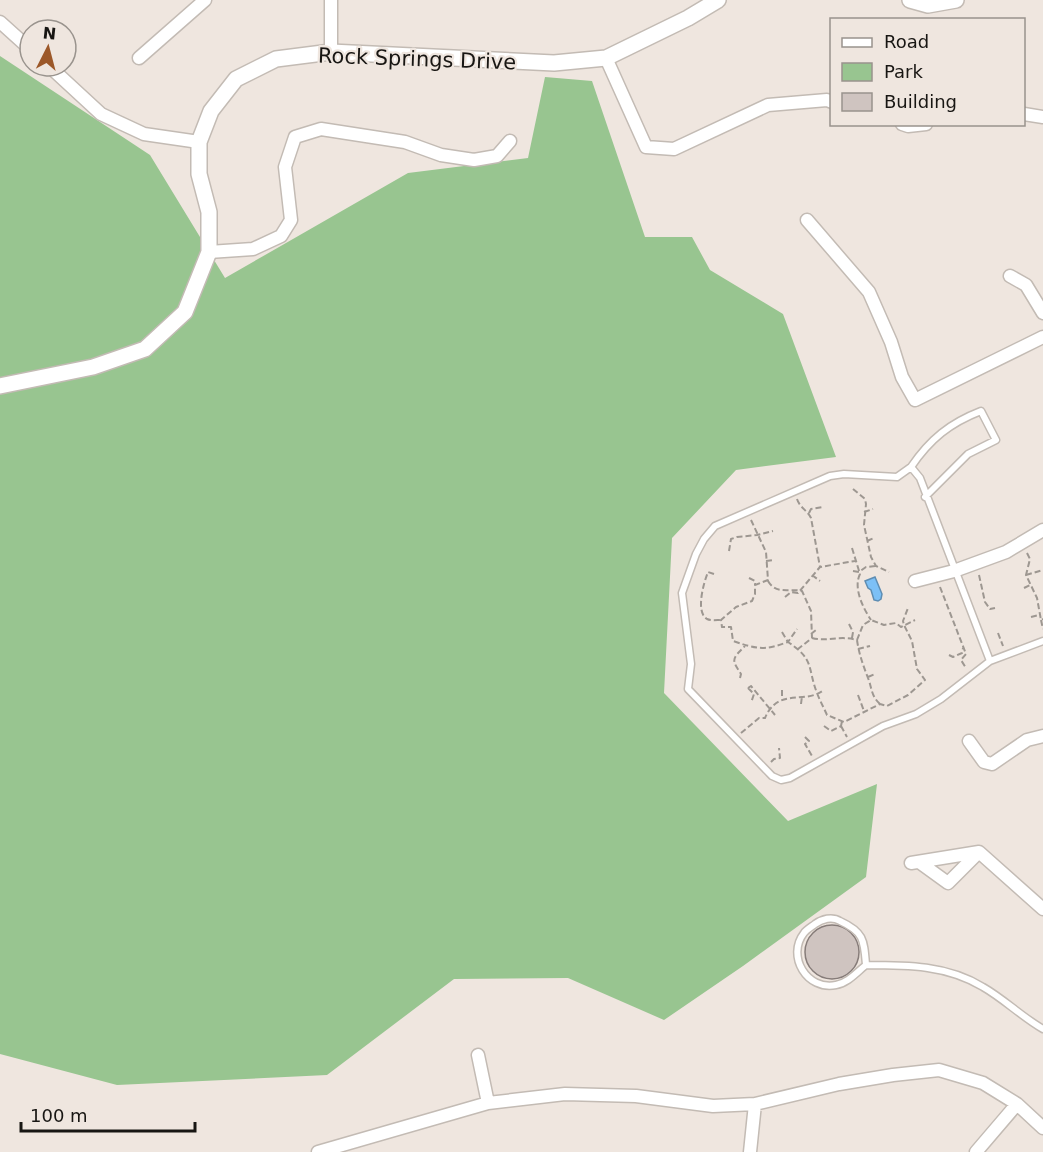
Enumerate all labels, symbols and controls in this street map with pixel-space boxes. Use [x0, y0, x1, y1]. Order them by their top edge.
north arrow [18, 18, 78, 78]
legend [830, 18, 1025, 126]
text: N [42, 23, 57, 44]
text: Road [884, 31, 929, 52]
street label: Rock Springs Drive [318, 44, 516, 74]
text: Park [884, 61, 923, 82]
text: Building [884, 91, 957, 112]
scale bar [21, 1095, 195, 1133]
text: 100 m [30, 1105, 88, 1126]

